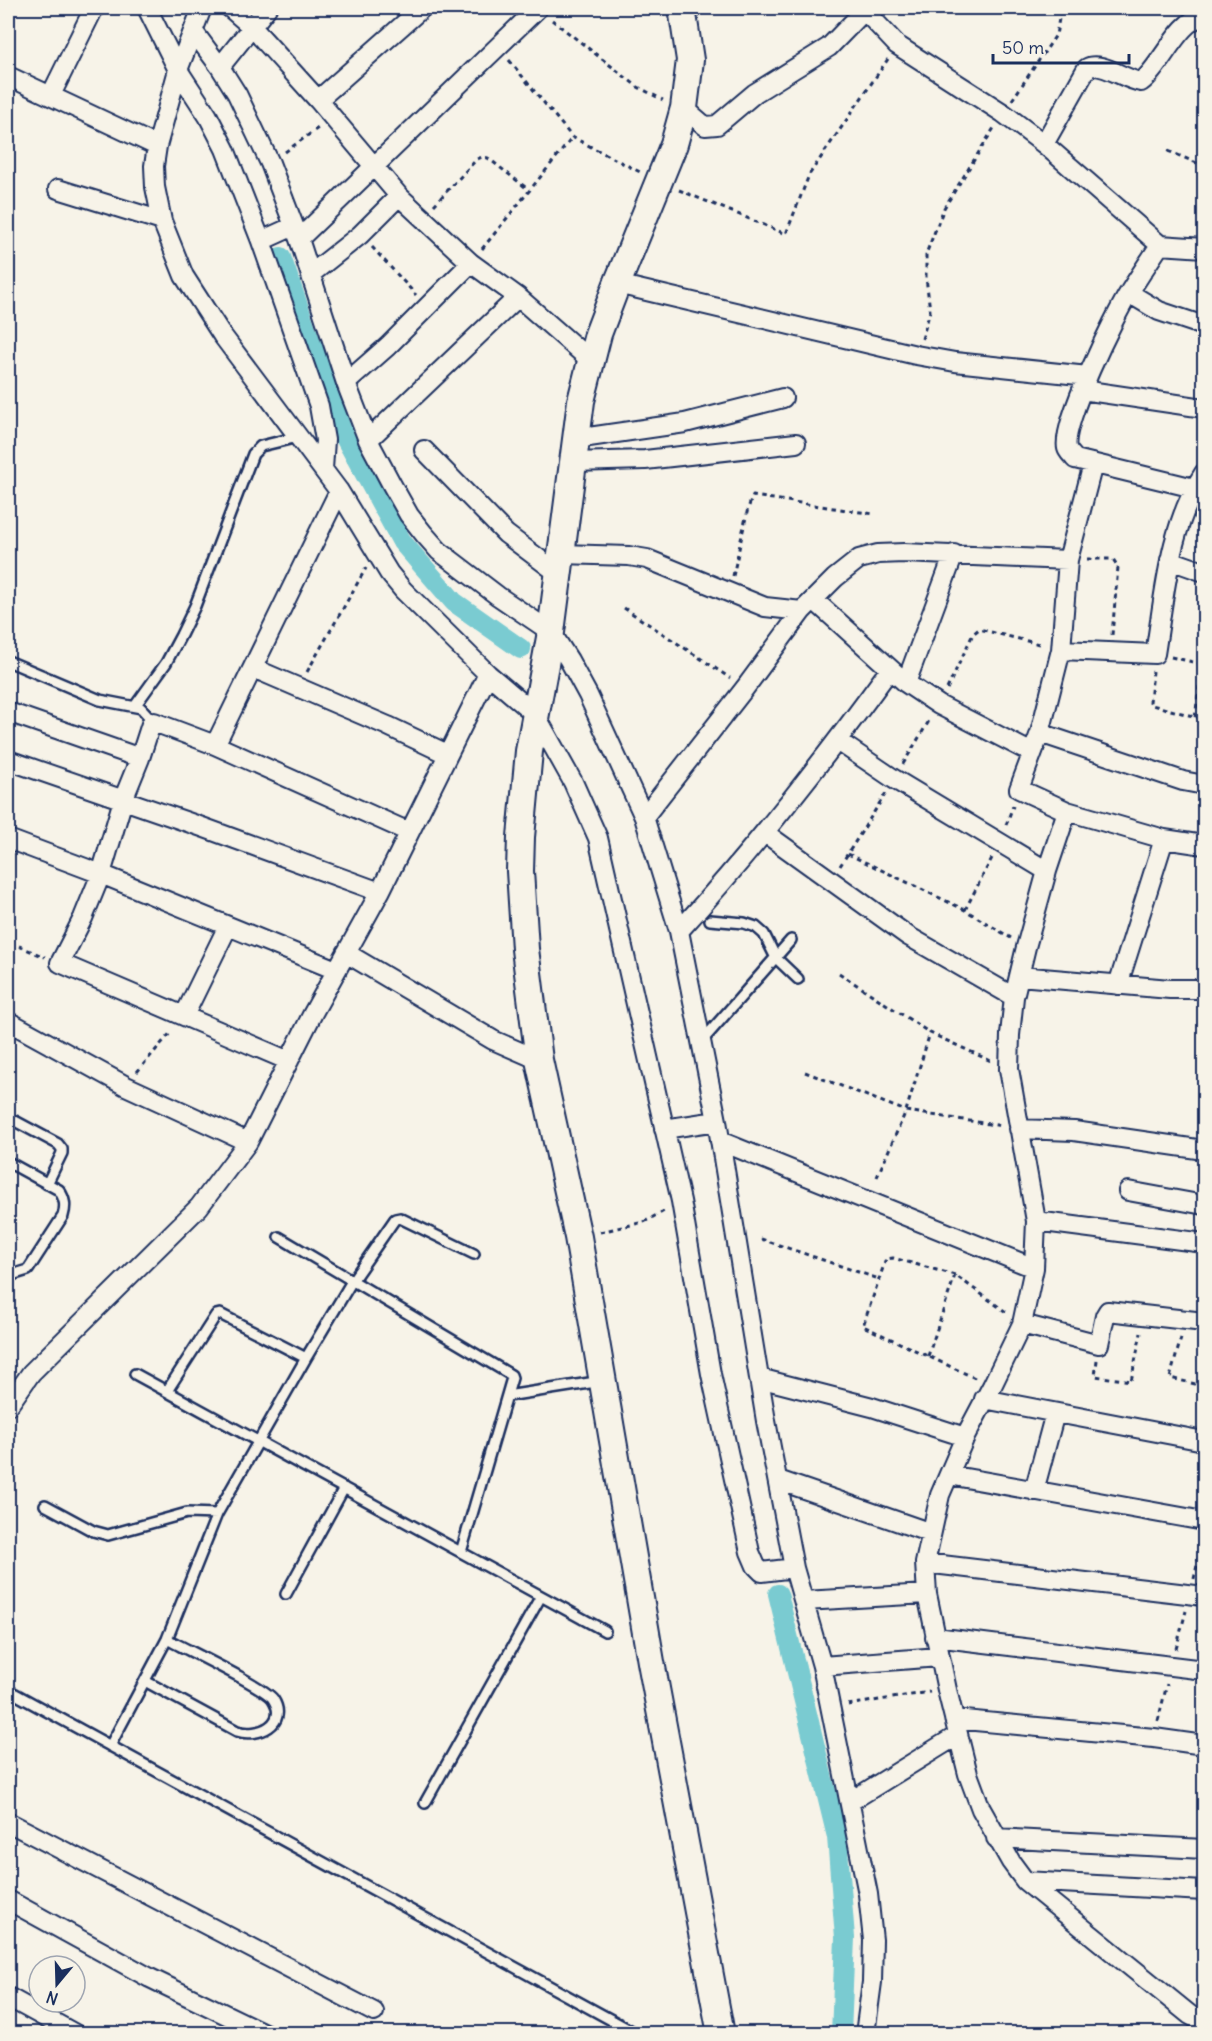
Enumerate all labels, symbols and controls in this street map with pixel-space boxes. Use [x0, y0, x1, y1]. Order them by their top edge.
scale bar [993, 27, 1130, 65]
text: 50 m [1002, 36, 1044, 59]
north arrow [27, 1954, 87, 2014]
text: N [44, 1987, 61, 2009]

